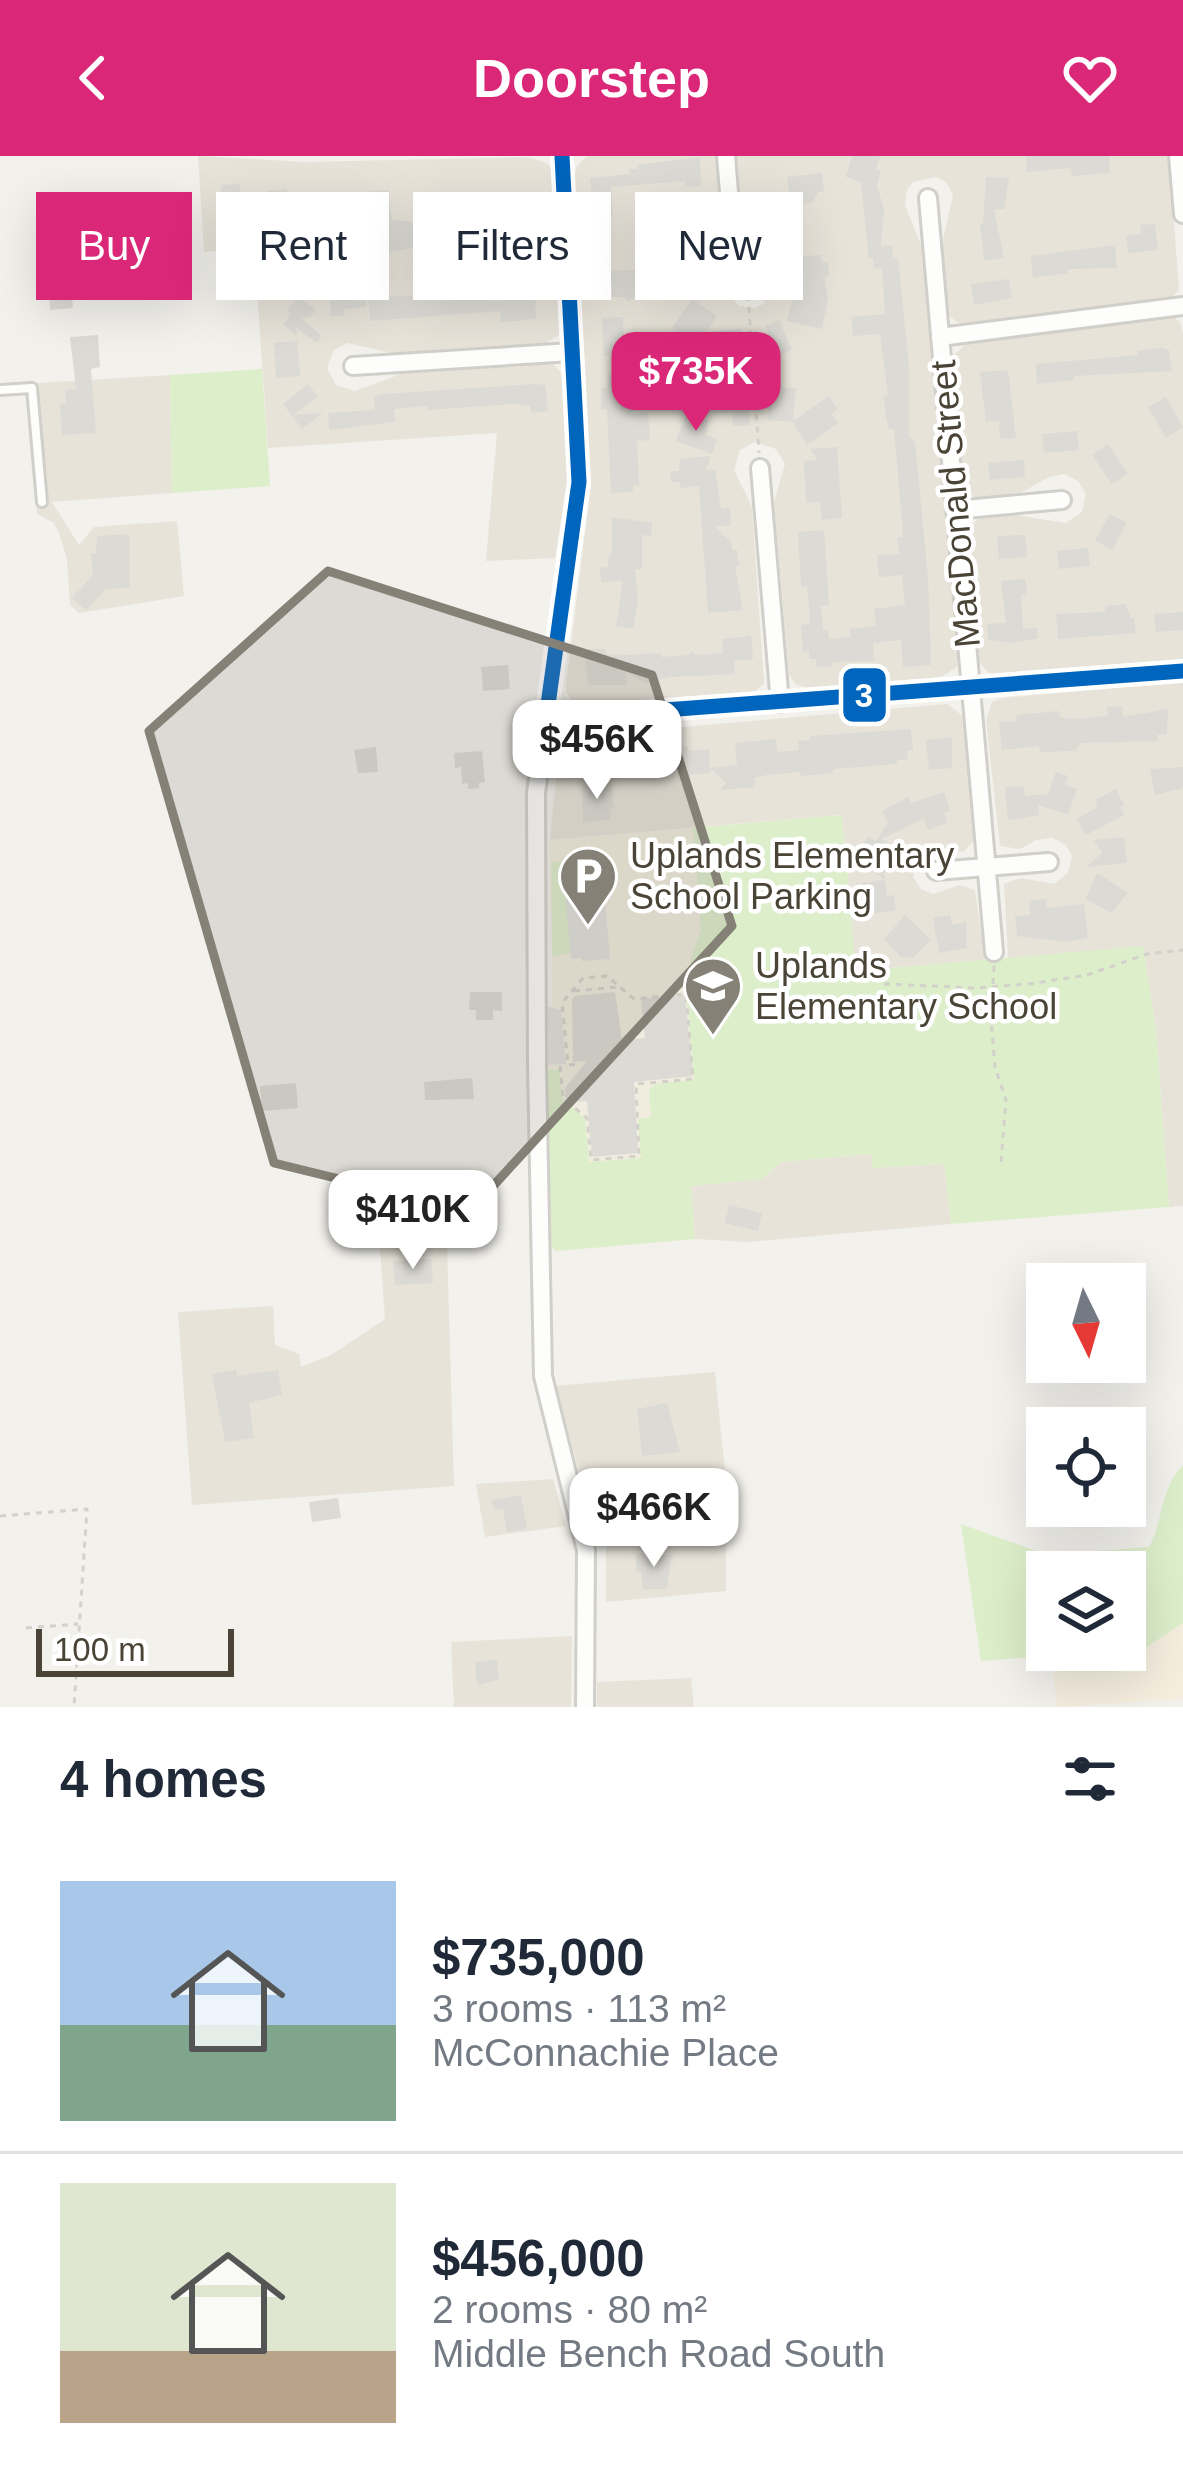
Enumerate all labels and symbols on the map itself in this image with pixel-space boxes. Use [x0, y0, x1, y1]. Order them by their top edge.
pin: $735K [612, 332, 780, 434]
street label: MacDonald Street [922, 359, 988, 649]
line badge: 3 [841, 666, 888, 724]
text: 3 [855, 677, 873, 714]
pin: $456K [513, 700, 681, 802]
place label: Uplands Elementary School Parking [630, 835, 954, 917]
parking icon: Uplands Elementary School Parking [557, 845, 619, 927]
place label: Uplands Elementary School [755, 945, 1057, 1027]
school or university icon: Uplands Elementary School [682, 955, 744, 1037]
pin: $410K [329, 1170, 497, 1272]
north arrow [1026, 1263, 1146, 1383]
pin: $466K [570, 1468, 738, 1570]
scale bar [36, 1623, 234, 1676]

